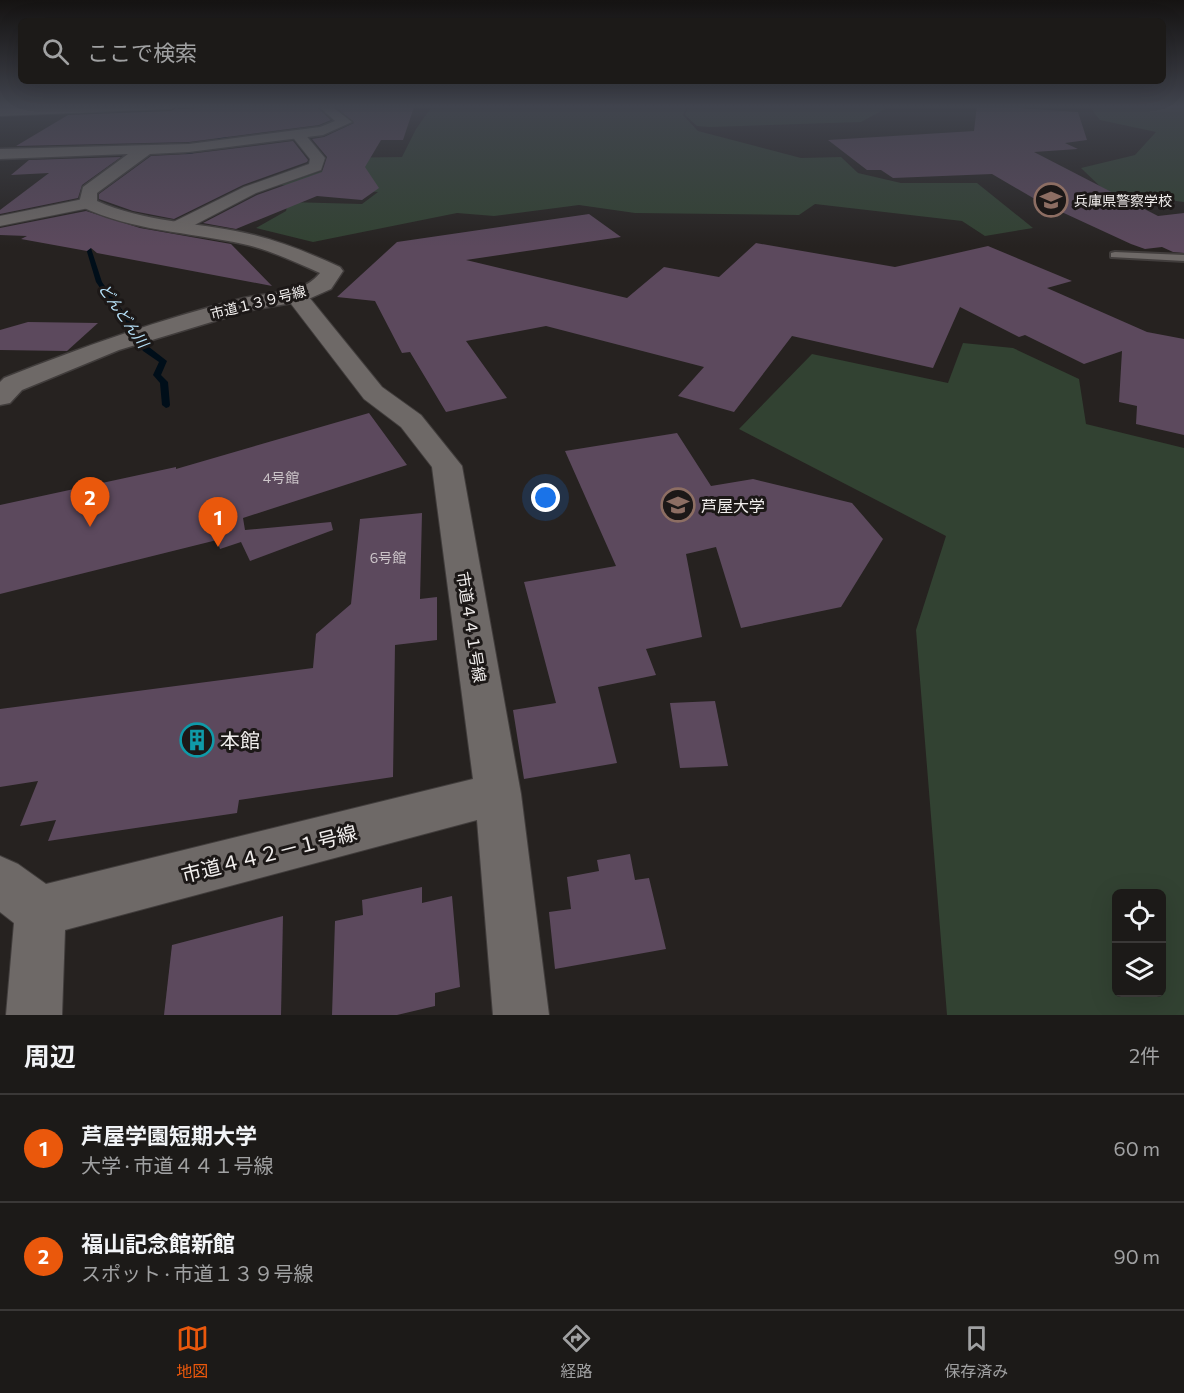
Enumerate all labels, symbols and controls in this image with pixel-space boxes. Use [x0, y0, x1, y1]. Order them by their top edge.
search box [18, 18, 1166, 84]
icon: search [39, 35, 72, 68]
text: ここで検索 [87, 39, 197, 66]
school or university icon: 兵庫県警察学校 [1033, 182, 1069, 218]
place label: 兵庫県警察学校 [1074, 192, 1172, 209]
water label: どんどん川 [95, 279, 154, 352]
street label: 市道１３９号線 [208, 282, 308, 322]
house number: 4号館 [263, 469, 299, 486]
pin: 2 [70, 478, 110, 527]
your location [531, 483, 560, 512]
school or university icon: 芦屋大学 [660, 487, 696, 523]
place label: 芦屋大学 [701, 496, 765, 515]
pin: 1 [198, 498, 238, 547]
house number: 6号館 [370, 549, 406, 566]
street label: 市道４４１号線 [454, 570, 490, 684]
building icon: 本館 [179, 722, 215, 758]
place label: 本館 [220, 728, 260, 752]
street label: 市道４４２－１号線 [179, 820, 359, 886]
map controls [1112, 889, 1166, 997]
button: locate [1112, 889, 1166, 943]
button: layers [1112, 943, 1166, 997]
text: 周辺 [24, 1040, 76, 1071]
text: 2件 [1129, 1043, 1160, 1067]
text: 芦屋学園短期大学 [81, 1122, 257, 1149]
text: 1 [39, 1136, 48, 1160]
text: 60 m [1114, 1136, 1160, 1160]
text: 大学 · 市道４４１号線 [81, 1153, 273, 1177]
text: 福山記念館新館 [81, 1230, 235, 1257]
text: 2 [38, 1244, 49, 1268]
text: 90 m [1114, 1244, 1160, 1268]
text: スポット · 市道１３９号線 [81, 1261, 313, 1285]
tab: 地図 [176, 1322, 209, 1382]
tab: 経路 [560, 1322, 593, 1382]
tab: 保存済み [944, 1322, 1008, 1382]

